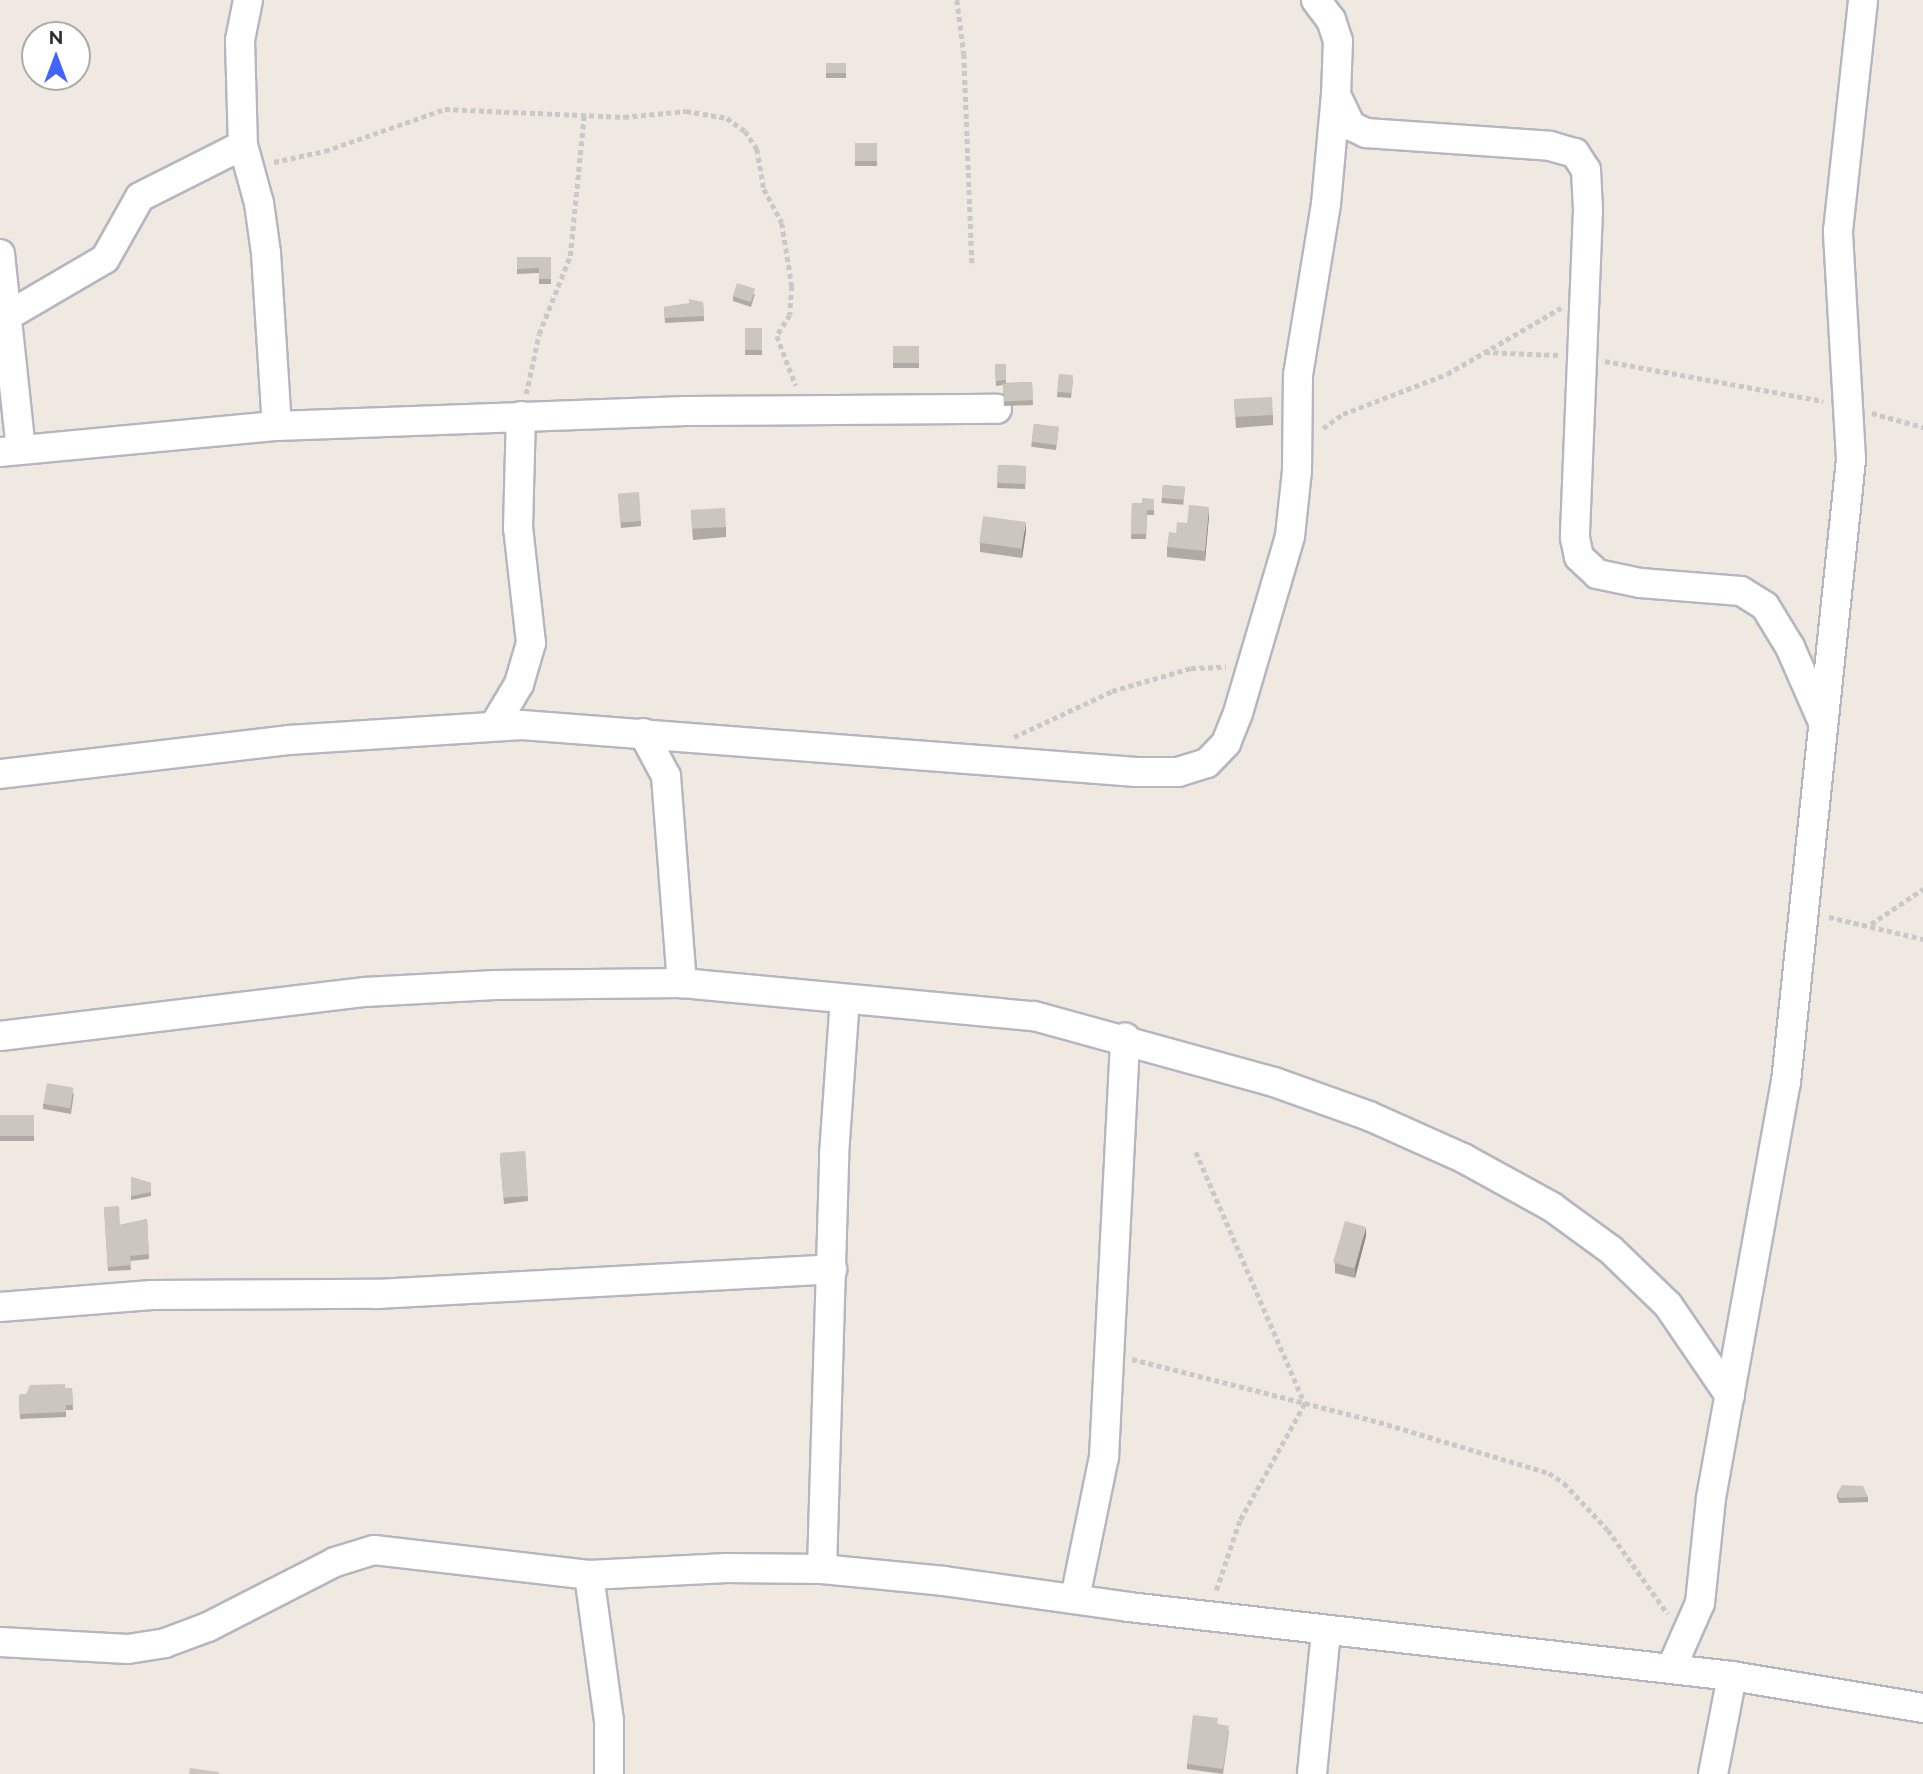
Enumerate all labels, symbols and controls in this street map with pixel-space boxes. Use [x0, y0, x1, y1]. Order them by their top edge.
north arrow [21, 21, 91, 91]
text: N [49, 26, 63, 48]

